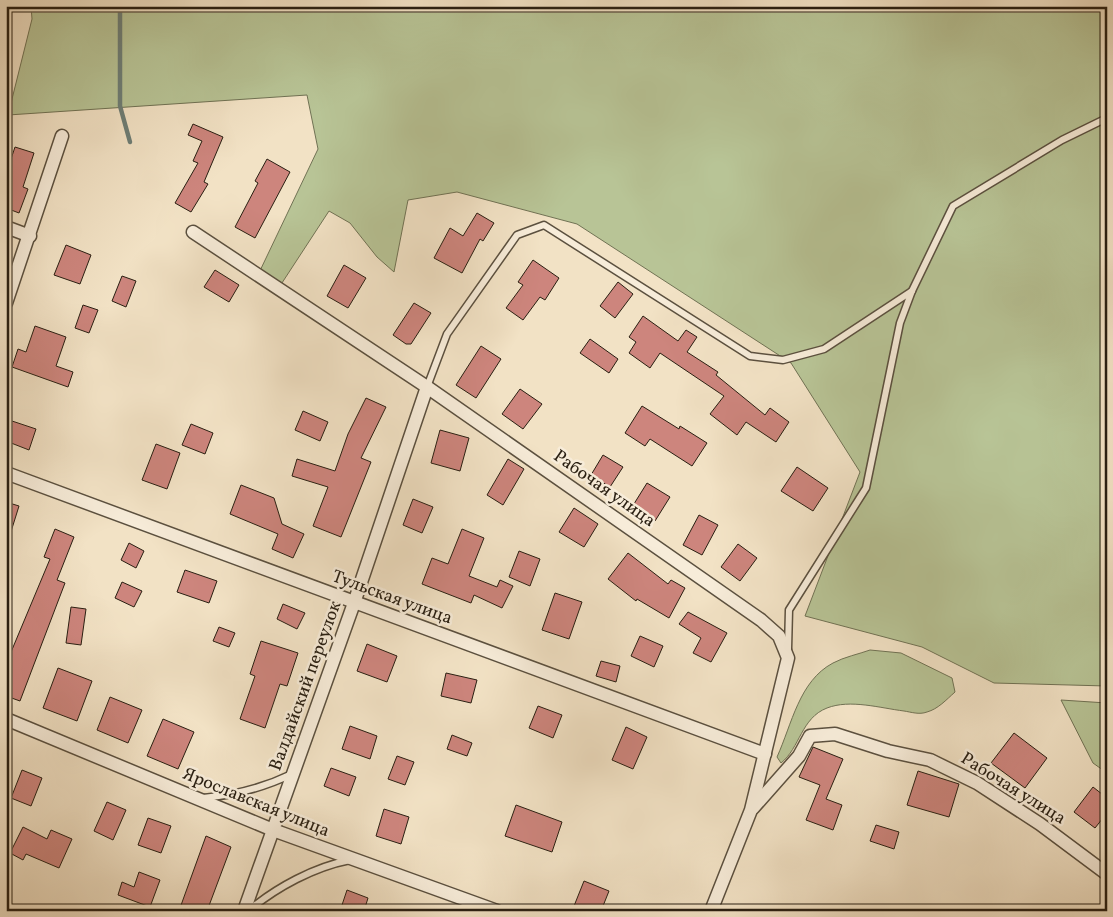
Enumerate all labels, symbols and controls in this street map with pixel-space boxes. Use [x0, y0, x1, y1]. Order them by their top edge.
street label: Рабочая улица [548, 444, 660, 534]
street label: Тульская улица [328, 565, 456, 631]
street label: Валдайский переулок [264, 597, 349, 774]
street label: Рабочая улица [956, 747, 1070, 831]
street label: Ярославская улица [179, 762, 333, 844]

